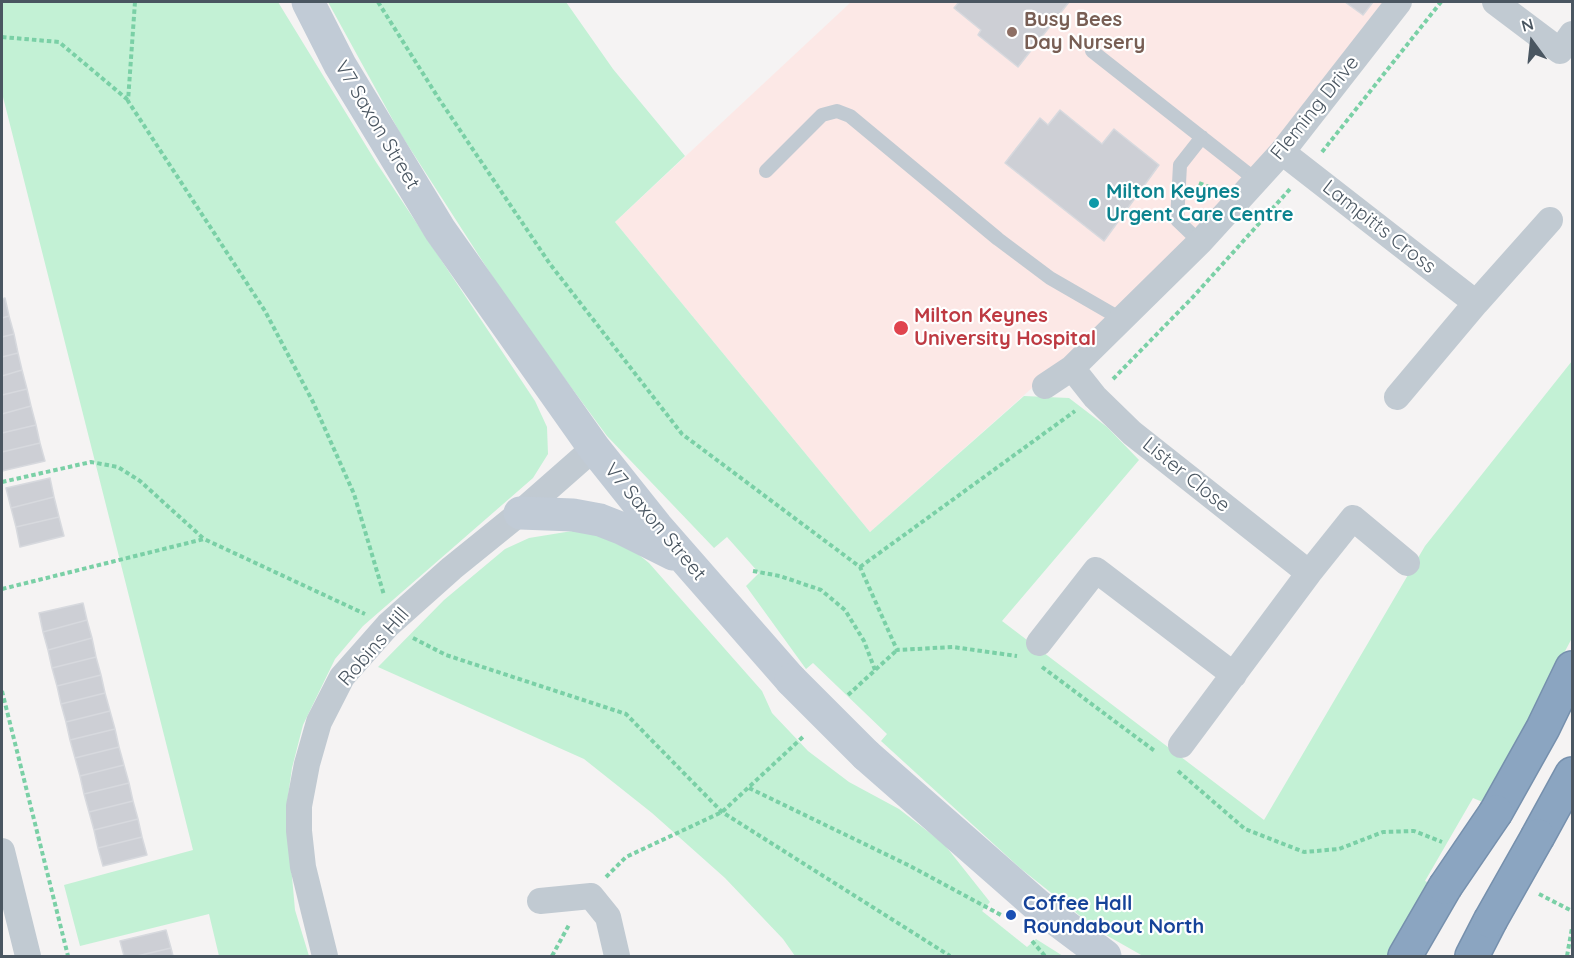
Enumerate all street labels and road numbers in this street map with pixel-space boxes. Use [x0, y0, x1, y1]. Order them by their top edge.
street label: Fleming Drive [1266, 51, 1364, 165]
street label: V7 Saxon Street [329, 56, 425, 194]
street label: Lampitts Cross [1317, 175, 1441, 279]
street label: Lister Close [1137, 432, 1235, 518]
street label: V7 Saxon Street [599, 459, 711, 585]
street label: Robins Hill [333, 603, 415, 691]

